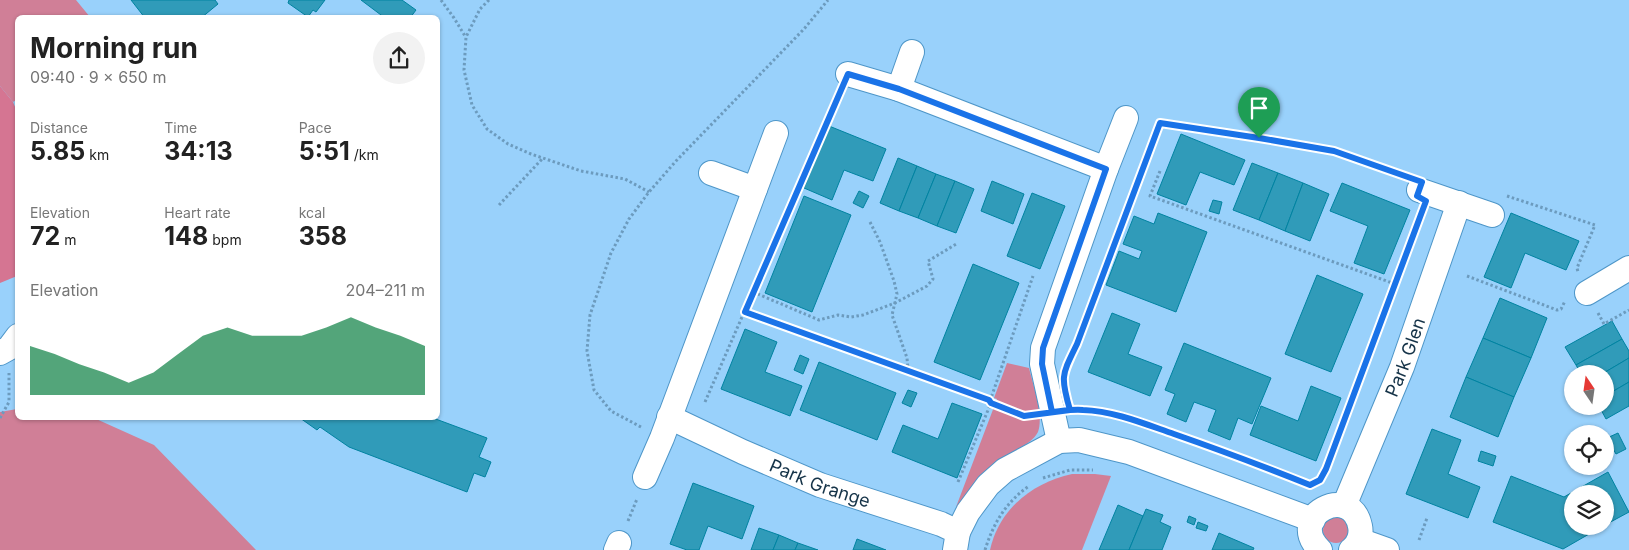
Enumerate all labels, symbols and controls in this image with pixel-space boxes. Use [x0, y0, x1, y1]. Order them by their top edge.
text: Morning run [30, 31, 198, 65]
button: share [373, 32, 425, 84]
text: 09:40 · 9 × 650 m [30, 67, 166, 87]
pin [1238, 87, 1280, 138]
icon: arrive [1245, 94, 1273, 122]
text: Distance [30, 119, 88, 136]
text: Time [164, 119, 197, 136]
text: Pace [299, 119, 332, 136]
text: 5.85 [30, 136, 85, 166]
text: 34:13 [164, 136, 233, 166]
text: 5:51 [299, 136, 350, 166]
text: km [85, 146, 109, 163]
text: /km [350, 146, 379, 163]
text: Elevation [30, 204, 90, 221]
text: Heart rate [164, 204, 231, 221]
text: kcal [299, 204, 325, 221]
text: 72 [30, 221, 60, 251]
text: 148 [164, 221, 208, 251]
text: 358 [299, 221, 347, 251]
text: m [60, 231, 77, 248]
text: bpm [208, 231, 242, 248]
text: Elevation [30, 280, 99, 300]
text: 204–211 m [346, 280, 425, 300]
street label: Park Glen [1380, 315, 1429, 400]
north arrow [1564, 365, 1614, 415]
map controls [1564, 365, 1614, 535]
button: locate [1564, 425, 1614, 475]
street label: Park Grange [767, 454, 873, 511]
button: layers [1564, 485, 1614, 535]

